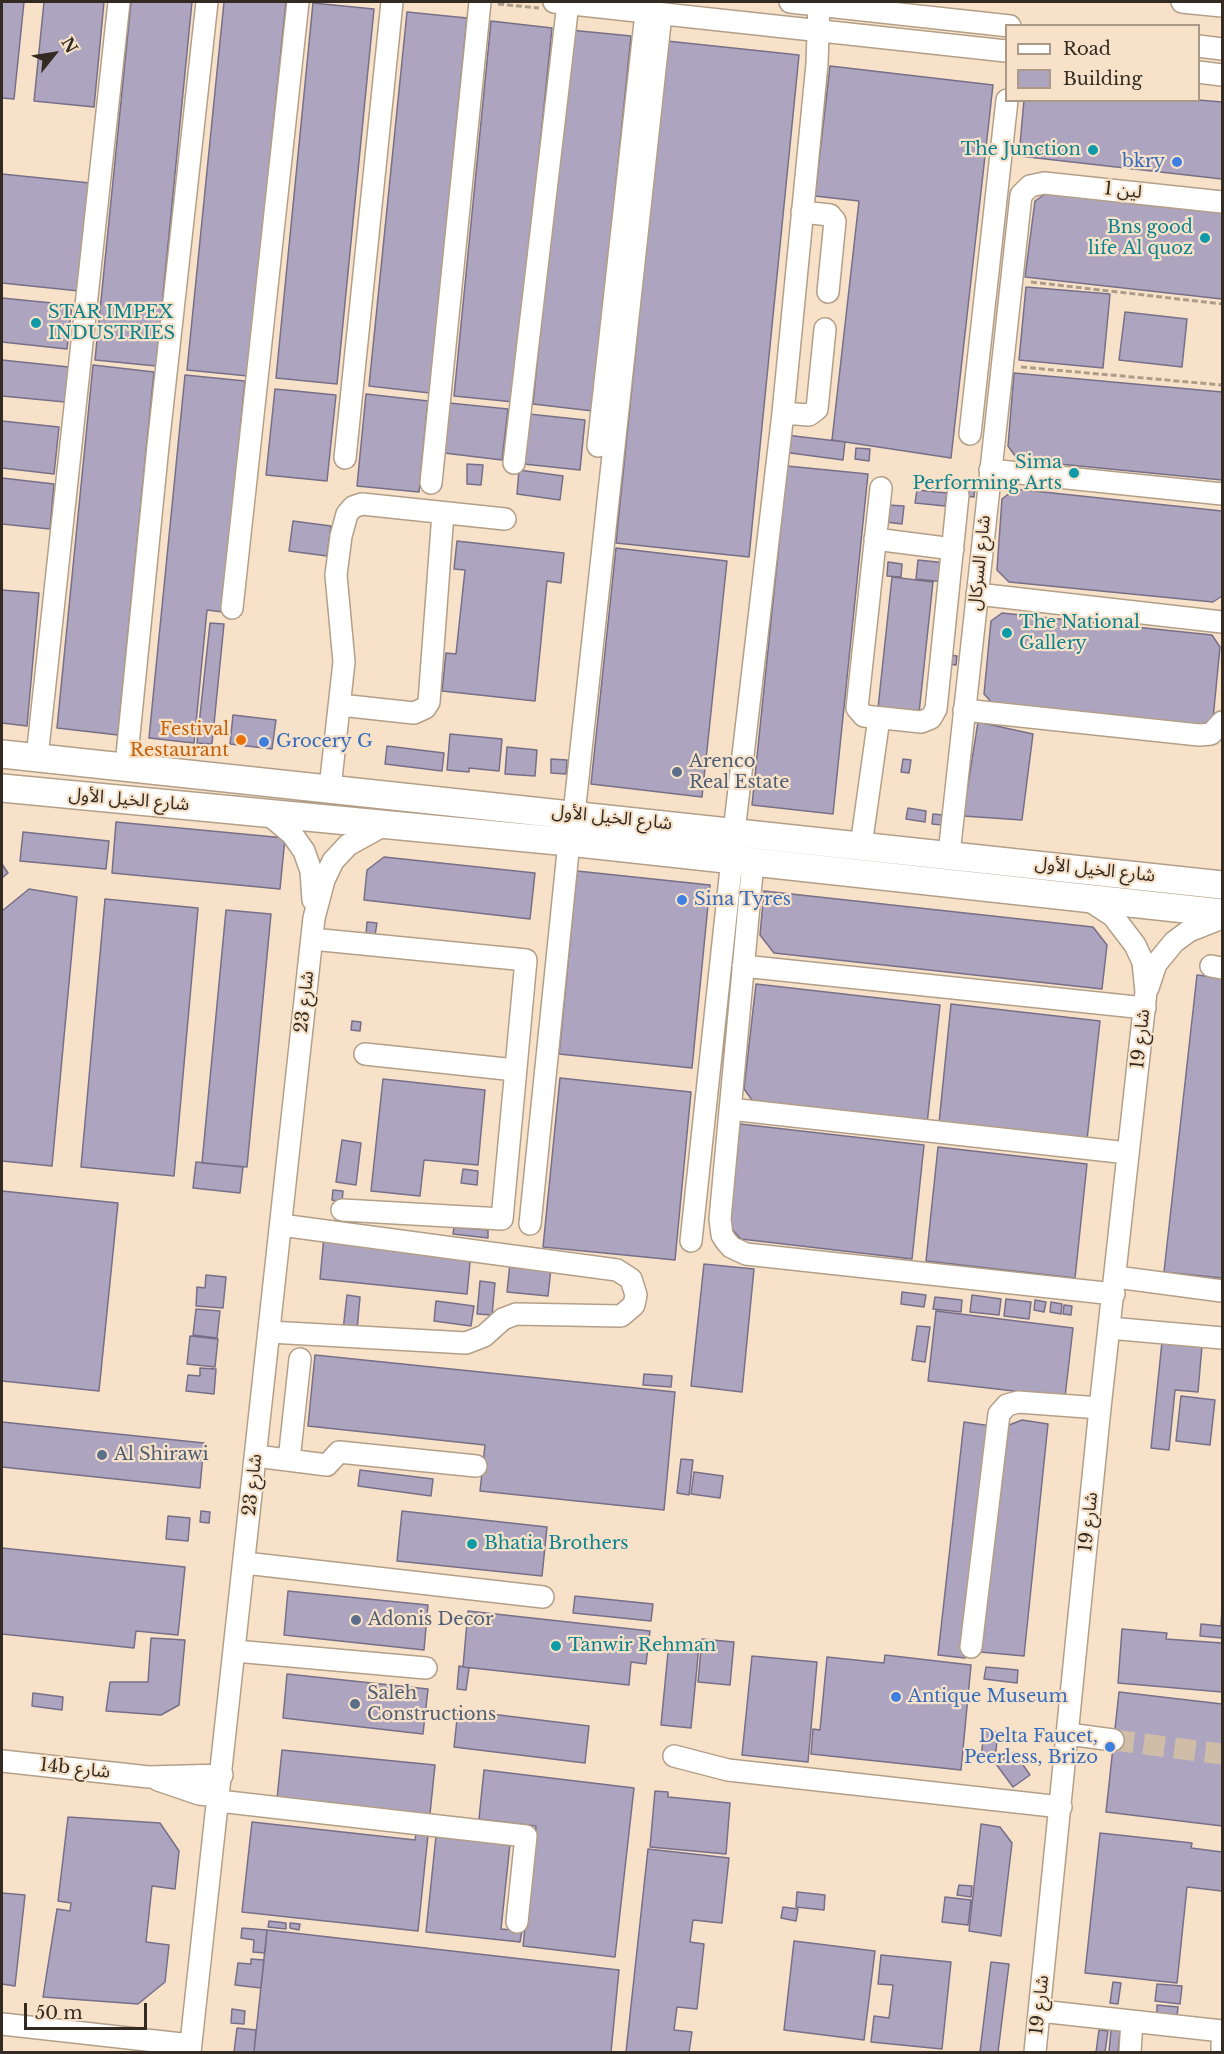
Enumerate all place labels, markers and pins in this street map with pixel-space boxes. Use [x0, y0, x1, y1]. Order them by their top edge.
place label: The Junction [961, 139, 1081, 161]
marker: The Junction [1086, 143, 1100, 157]
place label: bkry [1122, 151, 1165, 173]
marker: bkry [1170, 155, 1184, 169]
place label: Bns good life Al quoz [1088, 217, 1193, 260]
marker: Bns good life Al quoz [1198, 231, 1212, 245]
place label: STAR IMPEX INDUSTRIES [48, 302, 175, 344]
marker: STAR IMPEX INDUSTRIES [29, 316, 43, 330]
place label: Sima Performing Arts [912, 452, 1062, 494]
marker: Sima Performing Arts [1067, 466, 1081, 480]
place label: The National Gallery [1019, 612, 1140, 654]
marker: The National Gallery [1000, 626, 1014, 640]
place label: Festival Restaurant [130, 719, 229, 762]
place label: Grocery G [276, 731, 373, 753]
marker: Festival Restaurant [234, 733, 248, 747]
marker: Grocery G [257, 735, 271, 749]
place label: Arenco Real Estate [689, 751, 789, 794]
marker: Arenco Real Estate [670, 765, 684, 779]
place label: Sina Tyres [694, 889, 791, 911]
marker: Sina Tyres [675, 893, 689, 907]
place label: Al Shirawi [114, 1444, 209, 1466]
marker: Al Shirawi [95, 1448, 109, 1462]
place label: Bhatia Brothers [484, 1533, 628, 1555]
marker: Bhatia Brothers [465, 1537, 479, 1551]
place label: Adonis Decor [368, 1609, 494, 1631]
marker: Adonis Decor [349, 1613, 363, 1627]
place label: Tanwir Rehman [568, 1635, 716, 1657]
marker: Tanwir Rehman [549, 1639, 563, 1653]
place label: Saleh Constructions [367, 1683, 496, 1726]
place label: Antique Museum [908, 1686, 1068, 1708]
marker: Antique Museum [889, 1690, 903, 1704]
marker: Saleh Constructions [348, 1697, 362, 1711]
place label: Delta Faucet, Peerless, Brizo [964, 1726, 1098, 1768]
marker: Delta Faucet, Peerless, Brizo [1103, 1740, 1117, 1754]

